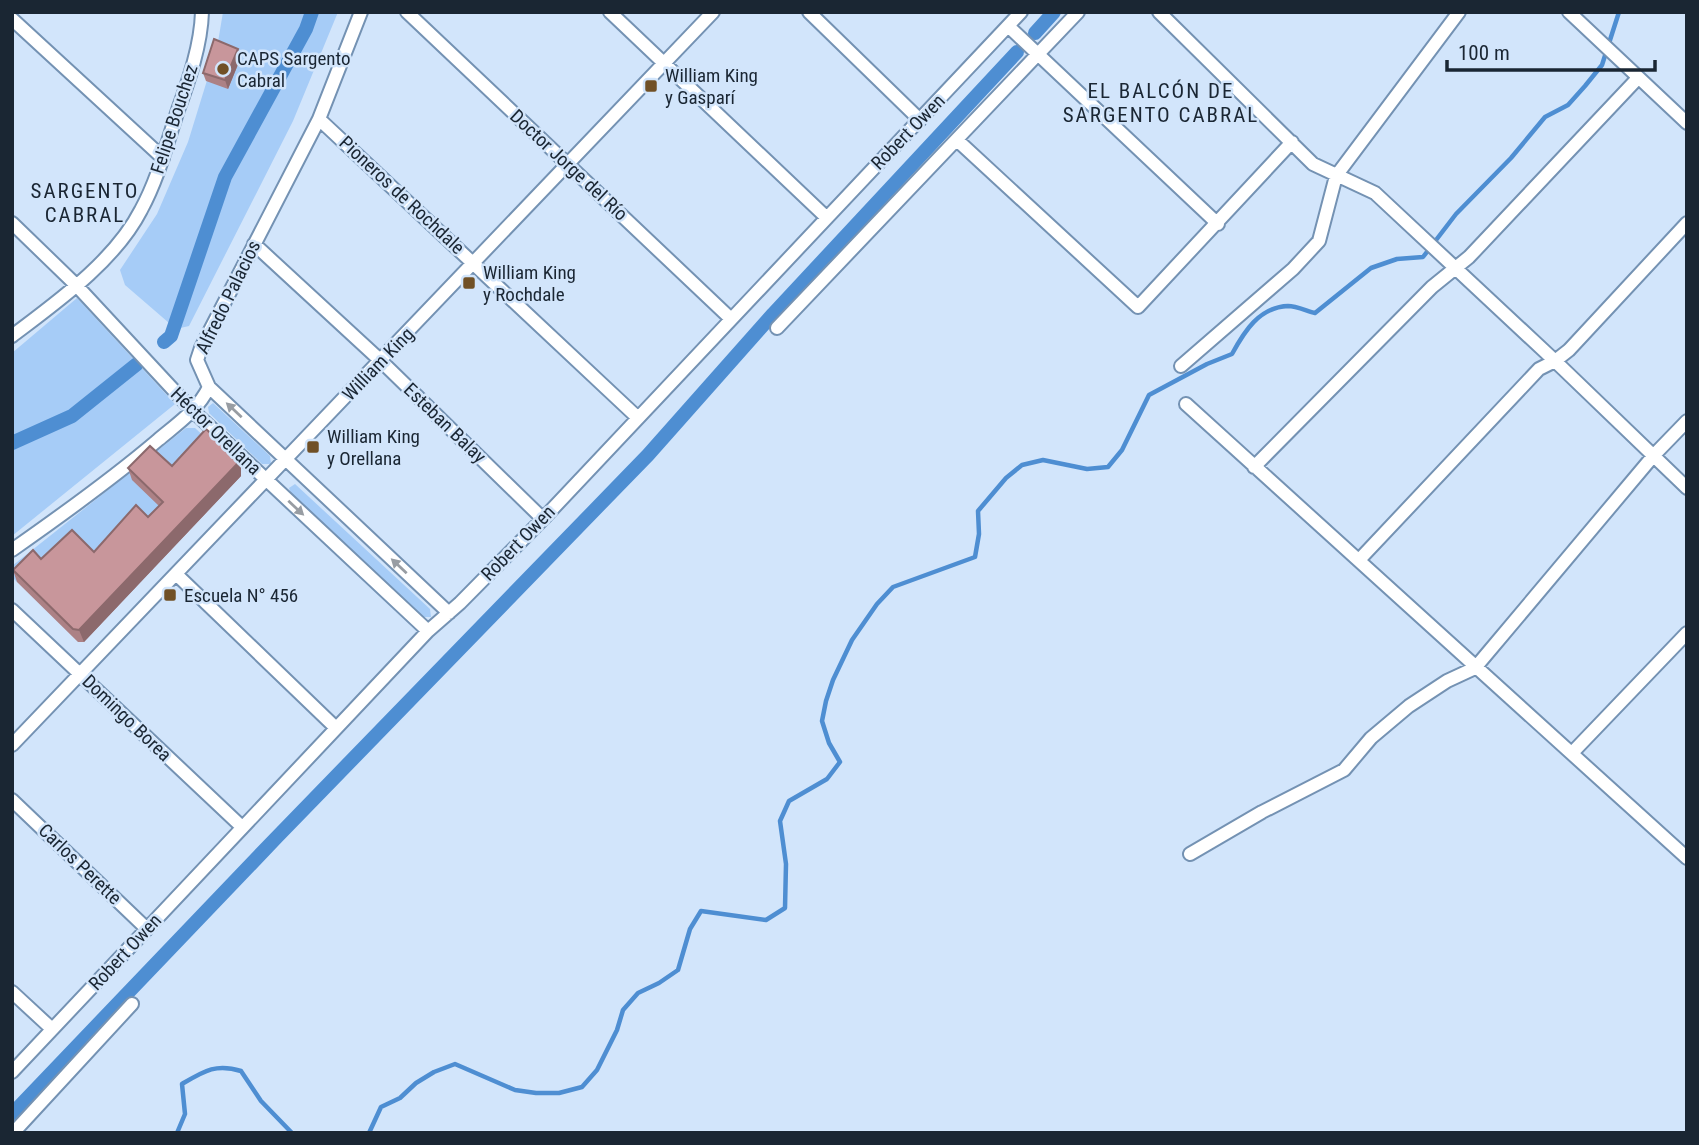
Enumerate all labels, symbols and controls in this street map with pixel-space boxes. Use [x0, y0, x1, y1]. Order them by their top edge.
scale bar [1447, 28, 1655, 72]
text: 100 m [1458, 41, 1510, 65]
place label: CAPS Sargento Cabral [237, 47, 351, 92]
street label: Felipe Bouchez [146, 61, 202, 177]
marker: CAPS Sargento Cabral [215, 61, 231, 77]
place label: William King y Gasparí [665, 64, 758, 109]
marker: William King y Gasparí [643, 78, 659, 94]
district label: EL BALCÓN DE SARGENTO CABRAL [1063, 79, 1259, 127]
street label: Robert Owen [866, 89, 950, 175]
street label: Doctor Jorge del Río [505, 105, 633, 225]
street label: Pioneros de Rochdale [335, 131, 469, 259]
district label: SARGENTO CABRAL [31, 179, 139, 227]
street label: Alfredo Palacios [191, 236, 265, 358]
place label: William King y Rochdale [483, 261, 576, 306]
marker: William King y Rochdale [461, 275, 477, 291]
street label: William King [337, 323, 419, 405]
street label: Esteban Balay [399, 378, 491, 468]
street label: Héctor Orellana [166, 382, 266, 480]
one-way arrow [226, 402, 243, 418]
place label: William King y Orellana [327, 425, 420, 470]
marker: William King y Orellana [305, 439, 321, 455]
one-way arrow [287, 499, 304, 515]
street label: Robert Owen [476, 500, 560, 586]
one-way arrow [390, 558, 408, 574]
place label: Escuela N° 456 [184, 584, 298, 607]
marker: Escuela N° 456 [162, 587, 178, 603]
street label: Domingo Borea [78, 670, 176, 766]
street label: Carlos Perette [34, 819, 126, 909]
street label: Robert Owen [84, 909, 166, 995]

